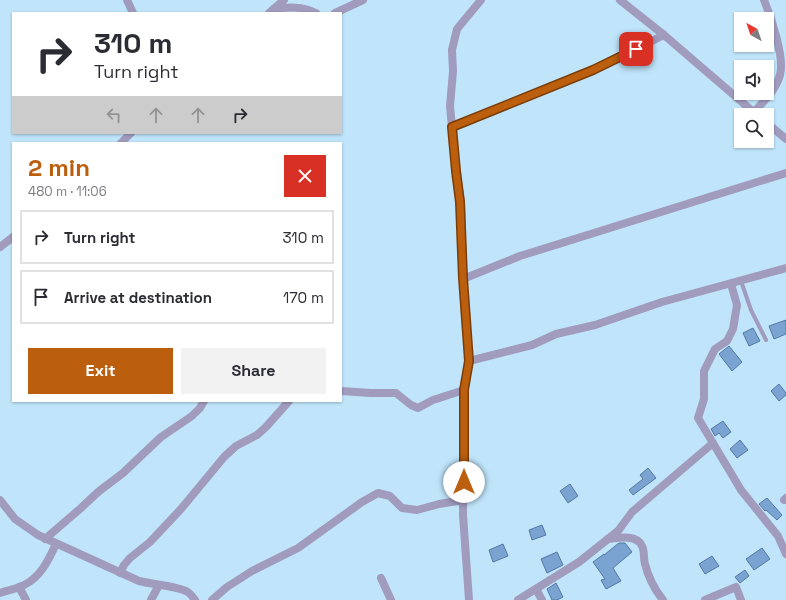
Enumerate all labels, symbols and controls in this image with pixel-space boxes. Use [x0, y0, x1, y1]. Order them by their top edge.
north arrow [734, 12, 774, 52]
map controls [734, 12, 774, 148]
text: 310 m [94, 25, 172, 61]
icon: right [28, 28, 80, 80]
pin [619, 32, 653, 66]
icon: arrive [625, 38, 647, 60]
text: Turn right [94, 60, 178, 83]
button: sound [734, 60, 774, 100]
icon: left [103, 104, 125, 126]
icon: ahead [145, 104, 167, 126]
icon: ahead [187, 104, 209, 126]
icon: right [229, 104, 251, 126]
button: search [734, 108, 774, 148]
text: 2 min [28, 152, 90, 183]
button: close [284, 155, 326, 197]
text: 480 m · 11:06 [28, 183, 107, 200]
icon: right [30, 226, 52, 248]
text: Turn right [64, 228, 135, 247]
text: 310 m [283, 228, 324, 247]
icon: arrive [30, 286, 52, 308]
text: Arrive at destination [64, 288, 212, 307]
text: 170 m [283, 288, 324, 307]
button: Exit [28, 348, 173, 394]
button: Share [181, 348, 326, 394]
position arrow [443, 461, 485, 503]

